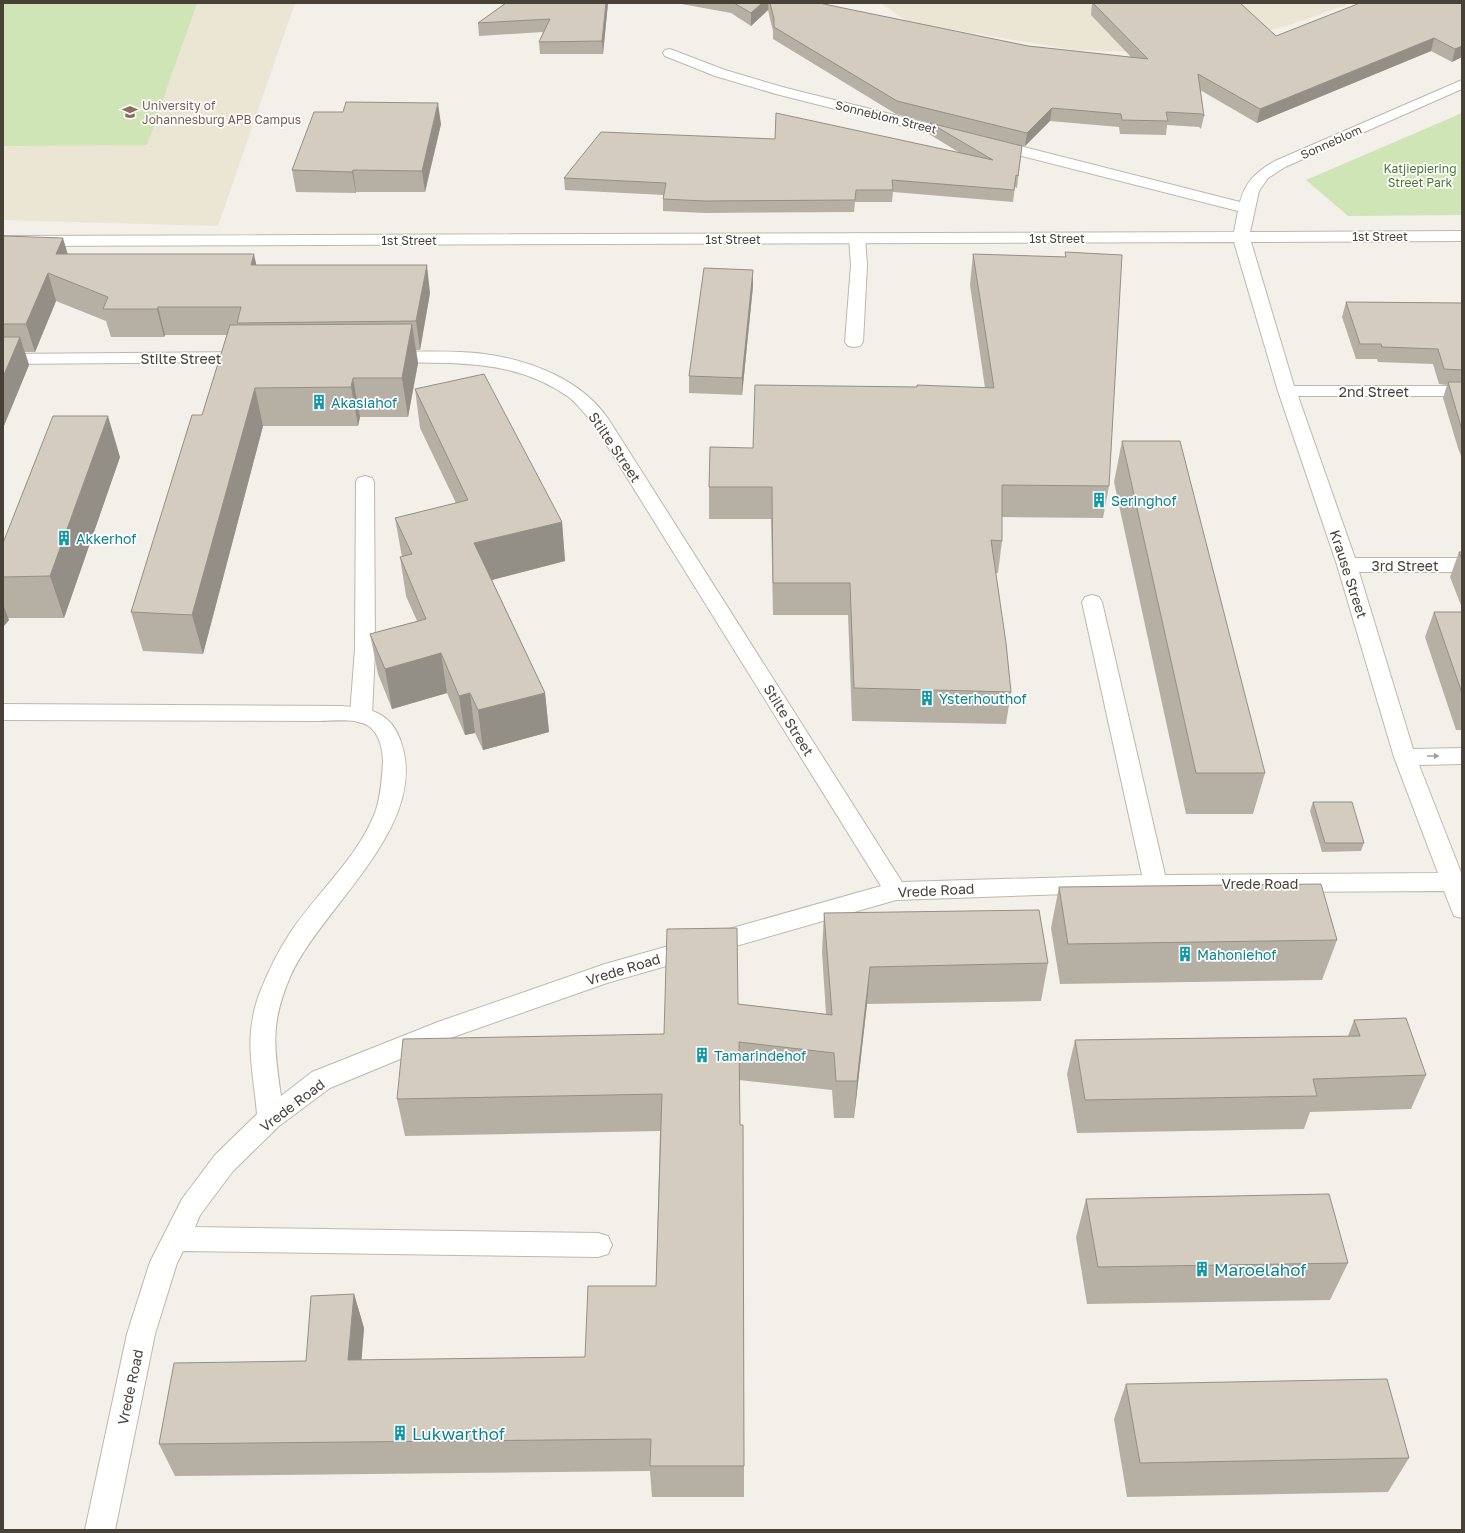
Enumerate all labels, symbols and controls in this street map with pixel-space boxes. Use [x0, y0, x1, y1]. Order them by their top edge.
street label: Sonneblom Street [834, 97, 938, 137]
place label: University of Johannesburg APB Campus [142, 98, 301, 127]
school or university icon: University of Johannesburg APB Campus [121, 103, 139, 121]
street label: Sonneblom [1298, 122, 1364, 162]
park label: Katjiepiering Street Park [1383, 161, 1457, 190]
street label: 1st Street [1352, 229, 1408, 244]
street label: 1st Street [1029, 231, 1085, 246]
street label: 1st Street [705, 232, 761, 247]
street label: 1st Street [381, 233, 437, 248]
street label: Stilte Street [141, 350, 221, 367]
street label: 2nd Street [1339, 383, 1409, 400]
building icon: Akasiahof [310, 393, 328, 411]
place label: Akasiahof [331, 394, 397, 411]
street label: Stilte Street [585, 409, 645, 485]
building icon: Seringhof [1090, 491, 1108, 509]
place label: Seringhof [1111, 492, 1177, 509]
street label: Krause Street [1327, 528, 1371, 620]
building icon: Akkerhof [55, 529, 73, 547]
place label: Akkerhof [76, 530, 136, 547]
street label: 3rd Street [1371, 557, 1439, 574]
street label: Stilte Street [760, 681, 818, 759]
building icon: Ysterhouthof [918, 689, 936, 707]
place label: Ysterhouthof [939, 690, 1027, 707]
one-way arrow [1427, 753, 1439, 760]
street label: Vrede Road [1222, 875, 1298, 892]
street label: Vrede Road [897, 880, 975, 900]
building icon: Mahoniehof [1176, 945, 1194, 963]
place label: Mahoniehof [1197, 946, 1276, 963]
street label: Vrede Road [584, 950, 662, 988]
building icon: Tamarindehof [693, 1046, 711, 1064]
place label: Tamarindehof [714, 1047, 806, 1064]
street label: Vrede Road [256, 1075, 328, 1135]
place label: Maroelahof [1214, 1259, 1306, 1280]
building icon: Maroelahof [1193, 1260, 1211, 1278]
street label: Vrede Road [114, 1348, 146, 1426]
place label: Lukwarthof [412, 1423, 505, 1444]
building icon: Lukwarthof [391, 1424, 409, 1442]

